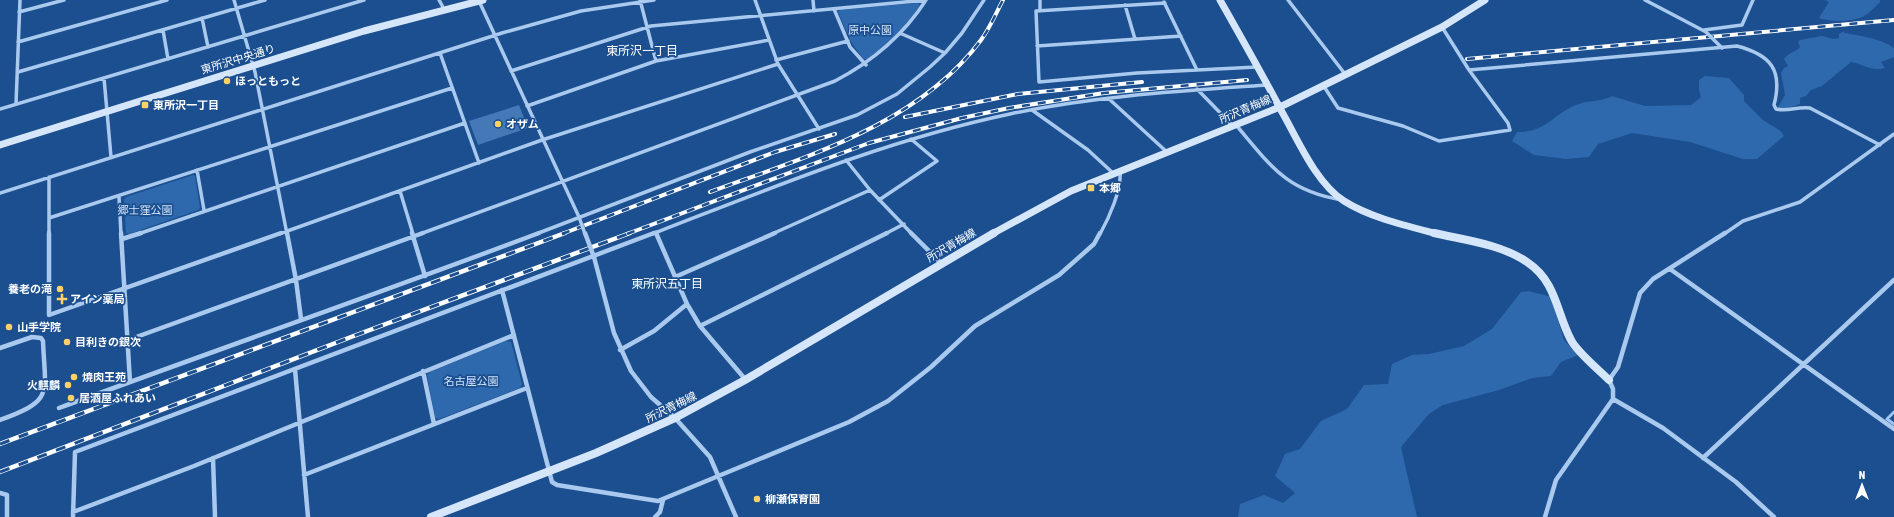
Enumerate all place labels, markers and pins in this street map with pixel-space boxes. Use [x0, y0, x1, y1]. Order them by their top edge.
place label: ほっともっと [235, 75, 301, 87]
marker: ほっともっと [222, 76, 232, 86]
place label: 東所沢一丁目 [153, 99, 219, 111]
marker: 東所沢一丁目 [140, 100, 150, 110]
place label: オザム [506, 118, 539, 130]
marker: オザム [493, 119, 503, 129]
place label: 本郷 [1099, 182, 1121, 194]
marker: 本郷 [1086, 183, 1096, 193]
place label: 養老の滝 [8, 283, 52, 295]
marker: 養老の滝 [55, 284, 65, 294]
place label: アイン薬局 [70, 293, 124, 305]
marker: アイン薬局 [57, 294, 67, 304]
place label: 山手学院 [17, 321, 61, 333]
marker: 山手学院 [4, 322, 14, 332]
place label: 目利きの銀次 [75, 336, 141, 348]
marker: 目利きの銀次 [62, 337, 72, 347]
place label: 焼肉王苑 [82, 371, 126, 383]
marker: 焼肉王苑 [69, 372, 79, 382]
place label: 火麒麟 [27, 379, 60, 391]
marker: 火麒麟 [63, 380, 73, 390]
place label: 居酒屋ふれあい [79, 392, 156, 404]
marker: 居酒屋ふれあい [66, 393, 76, 403]
place label: 柳瀬保育園 [765, 493, 820, 505]
marker: 柳瀬保育園 [752, 494, 762, 504]

